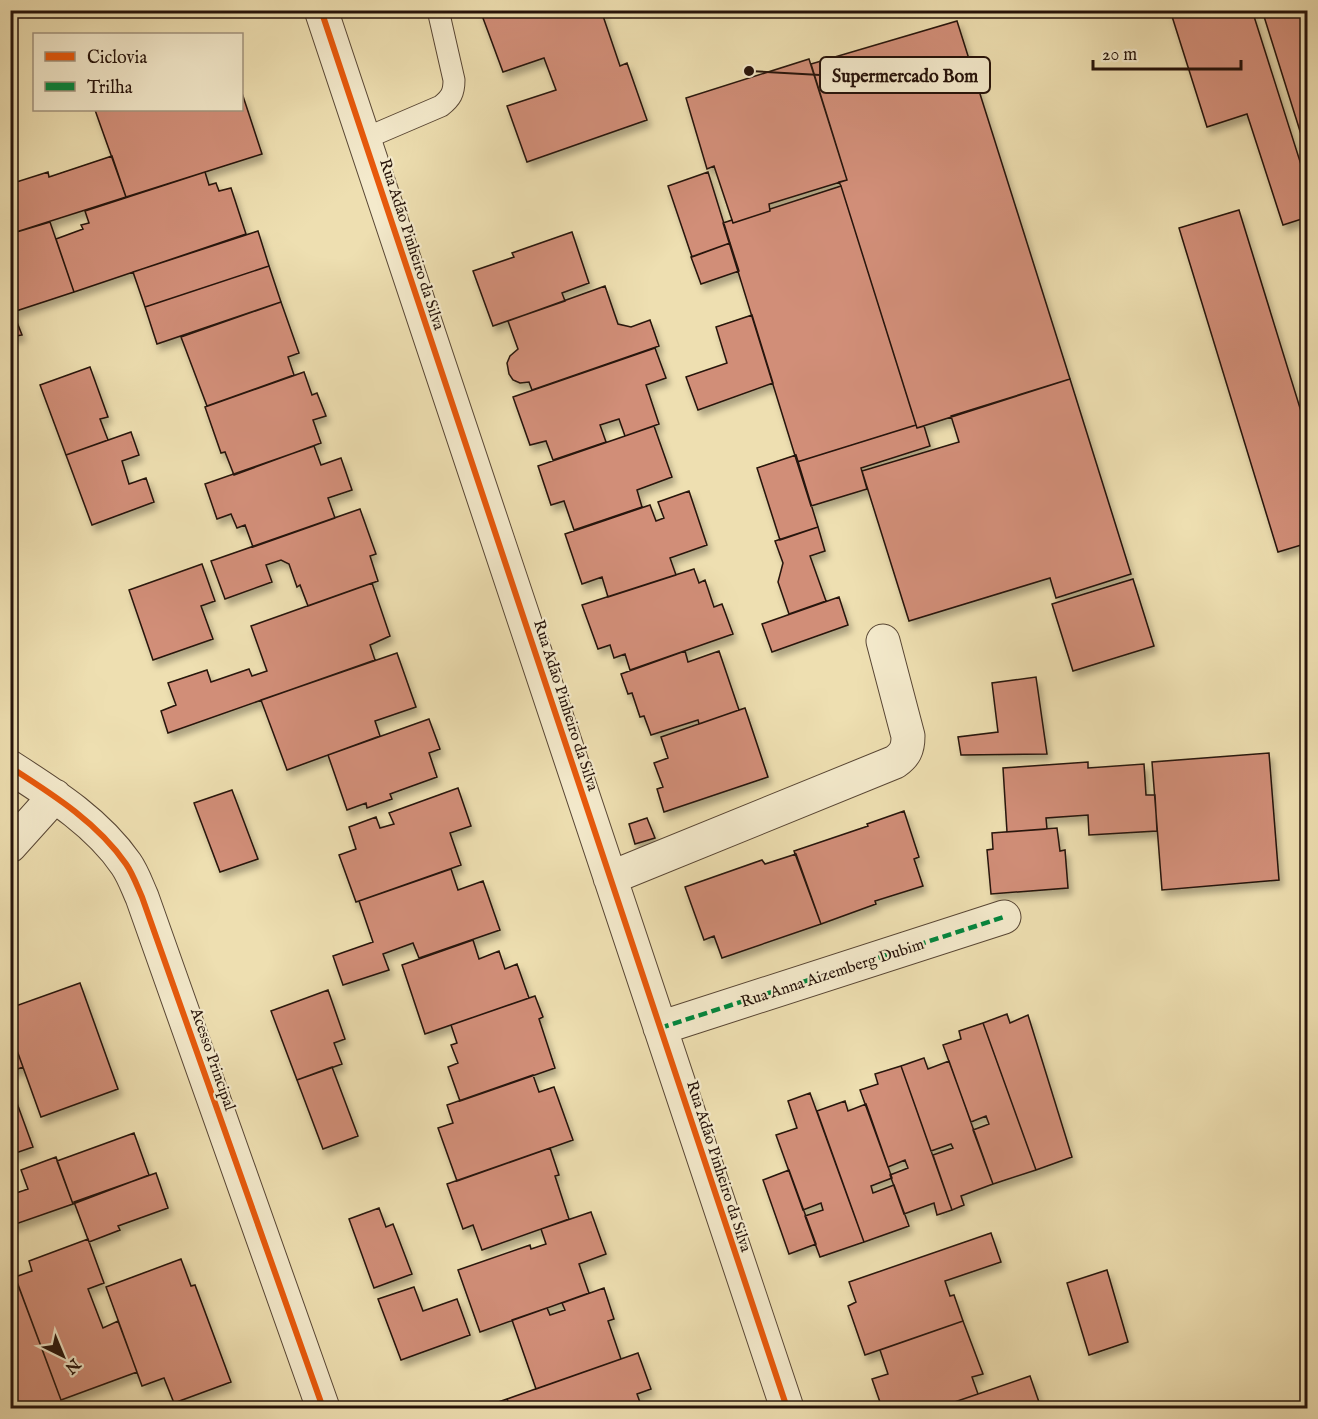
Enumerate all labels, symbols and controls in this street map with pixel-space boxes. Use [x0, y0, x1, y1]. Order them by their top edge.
legend [33, 33, 243, 111]
scale bar [1093, 33, 1242, 71]
text: 20 m [1102, 44, 1137, 67]
text: Ciclovia [87, 47, 147, 70]
callout: Supermercado Bom [820, 57, 990, 93]
text: Supermercado Bom [832, 66, 978, 89]
text: Trilha [87, 77, 133, 100]
street label: Rua Adão Pinheiro da Silva [374, 156, 448, 333]
street label: Rua Adão Pinheiro da Silva [528, 617, 602, 794]
street label: Rua Anna Aizemberg Dubim [739, 935, 927, 1013]
street label: Acesso Principal [185, 1005, 239, 1114]
street label: Rua Adão Pinheiro da Silva [681, 1078, 755, 1255]
north arrow [33, 1326, 93, 1386]
text: N [60, 1353, 84, 1378]

